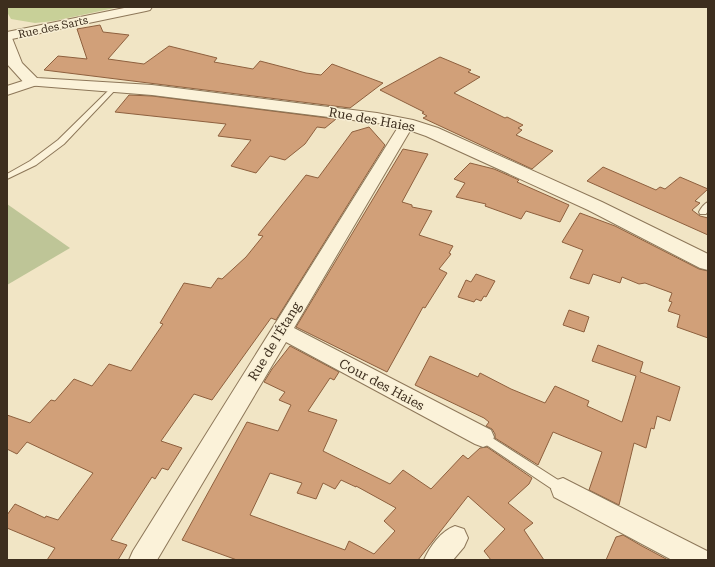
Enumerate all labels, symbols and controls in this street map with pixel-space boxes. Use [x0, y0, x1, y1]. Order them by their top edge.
street label: Rue des Sarts [17, 14, 89, 41]
street label: Rue des Haies [328, 105, 416, 134]
street label: Rue de l'Étang [244, 298, 304, 383]
street label: Cour des Haies [337, 356, 427, 413]

